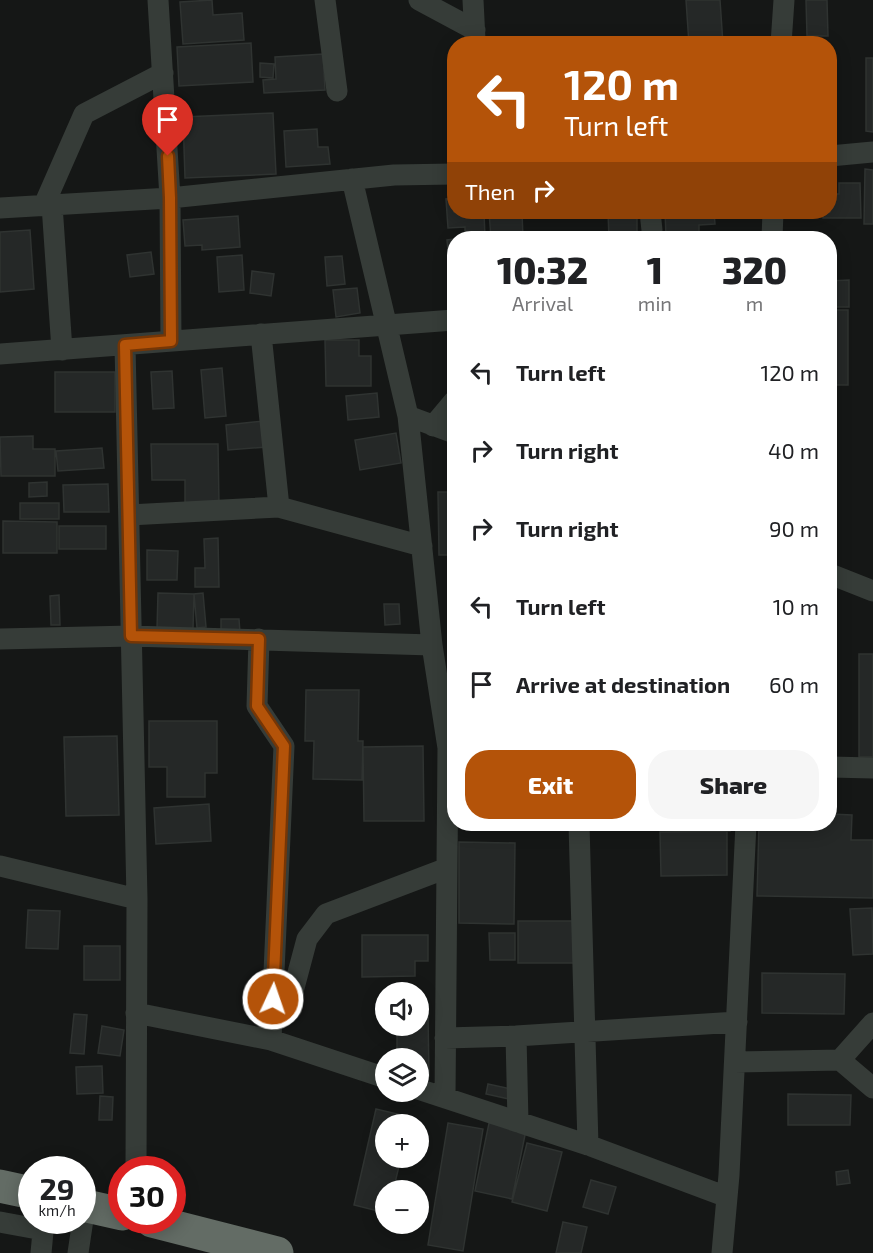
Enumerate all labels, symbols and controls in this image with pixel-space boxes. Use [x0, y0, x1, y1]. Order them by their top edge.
text: 120 m [564, 58, 679, 108]
icon: left [465, 60, 543, 138]
pin [142, 94, 193, 156]
icon: arrive [151, 103, 184, 136]
text: Turn left [564, 109, 668, 141]
icon: right [527, 174, 560, 207]
text: Then [465, 178, 515, 204]
text: 10:32 [497, 248, 588, 291]
text: 1 [647, 248, 663, 291]
text: 320 [722, 248, 787, 291]
text: Arrival [512, 291, 573, 315]
text: min [638, 291, 672, 315]
text: m [746, 291, 763, 315]
icon: left [465, 356, 498, 389]
text: Turn left [516, 359, 605, 385]
text: 120 m [760, 359, 819, 385]
icon: right [465, 434, 498, 467]
text: Turn right [516, 437, 618, 463]
text: 40 m [768, 437, 819, 463]
icon: right [465, 512, 498, 545]
text: Turn right [516, 515, 618, 541]
text: 90 m [769, 515, 819, 541]
icon: left [465, 590, 498, 623]
text: Turn left [516, 593, 605, 619]
text: 10 m [773, 593, 819, 619]
icon: arrive [465, 668, 498, 701]
text: Arrive at destination [516, 671, 730, 697]
text: 60 m [769, 671, 819, 697]
button: Exit [465, 750, 636, 819]
button: Share [648, 750, 819, 819]
position arrow [241, 967, 305, 1031]
map controls [375, 982, 429, 1234]
button: sound [375, 982, 429, 1036]
button: layers [375, 1048, 429, 1102]
button: + [375, 1114, 429, 1168]
speed limit sign: 30 [108, 1156, 186, 1234]
text: 29 [39, 1170, 75, 1206]
button: − [375, 1180, 429, 1234]
text: km/h [38, 1201, 76, 1219]

